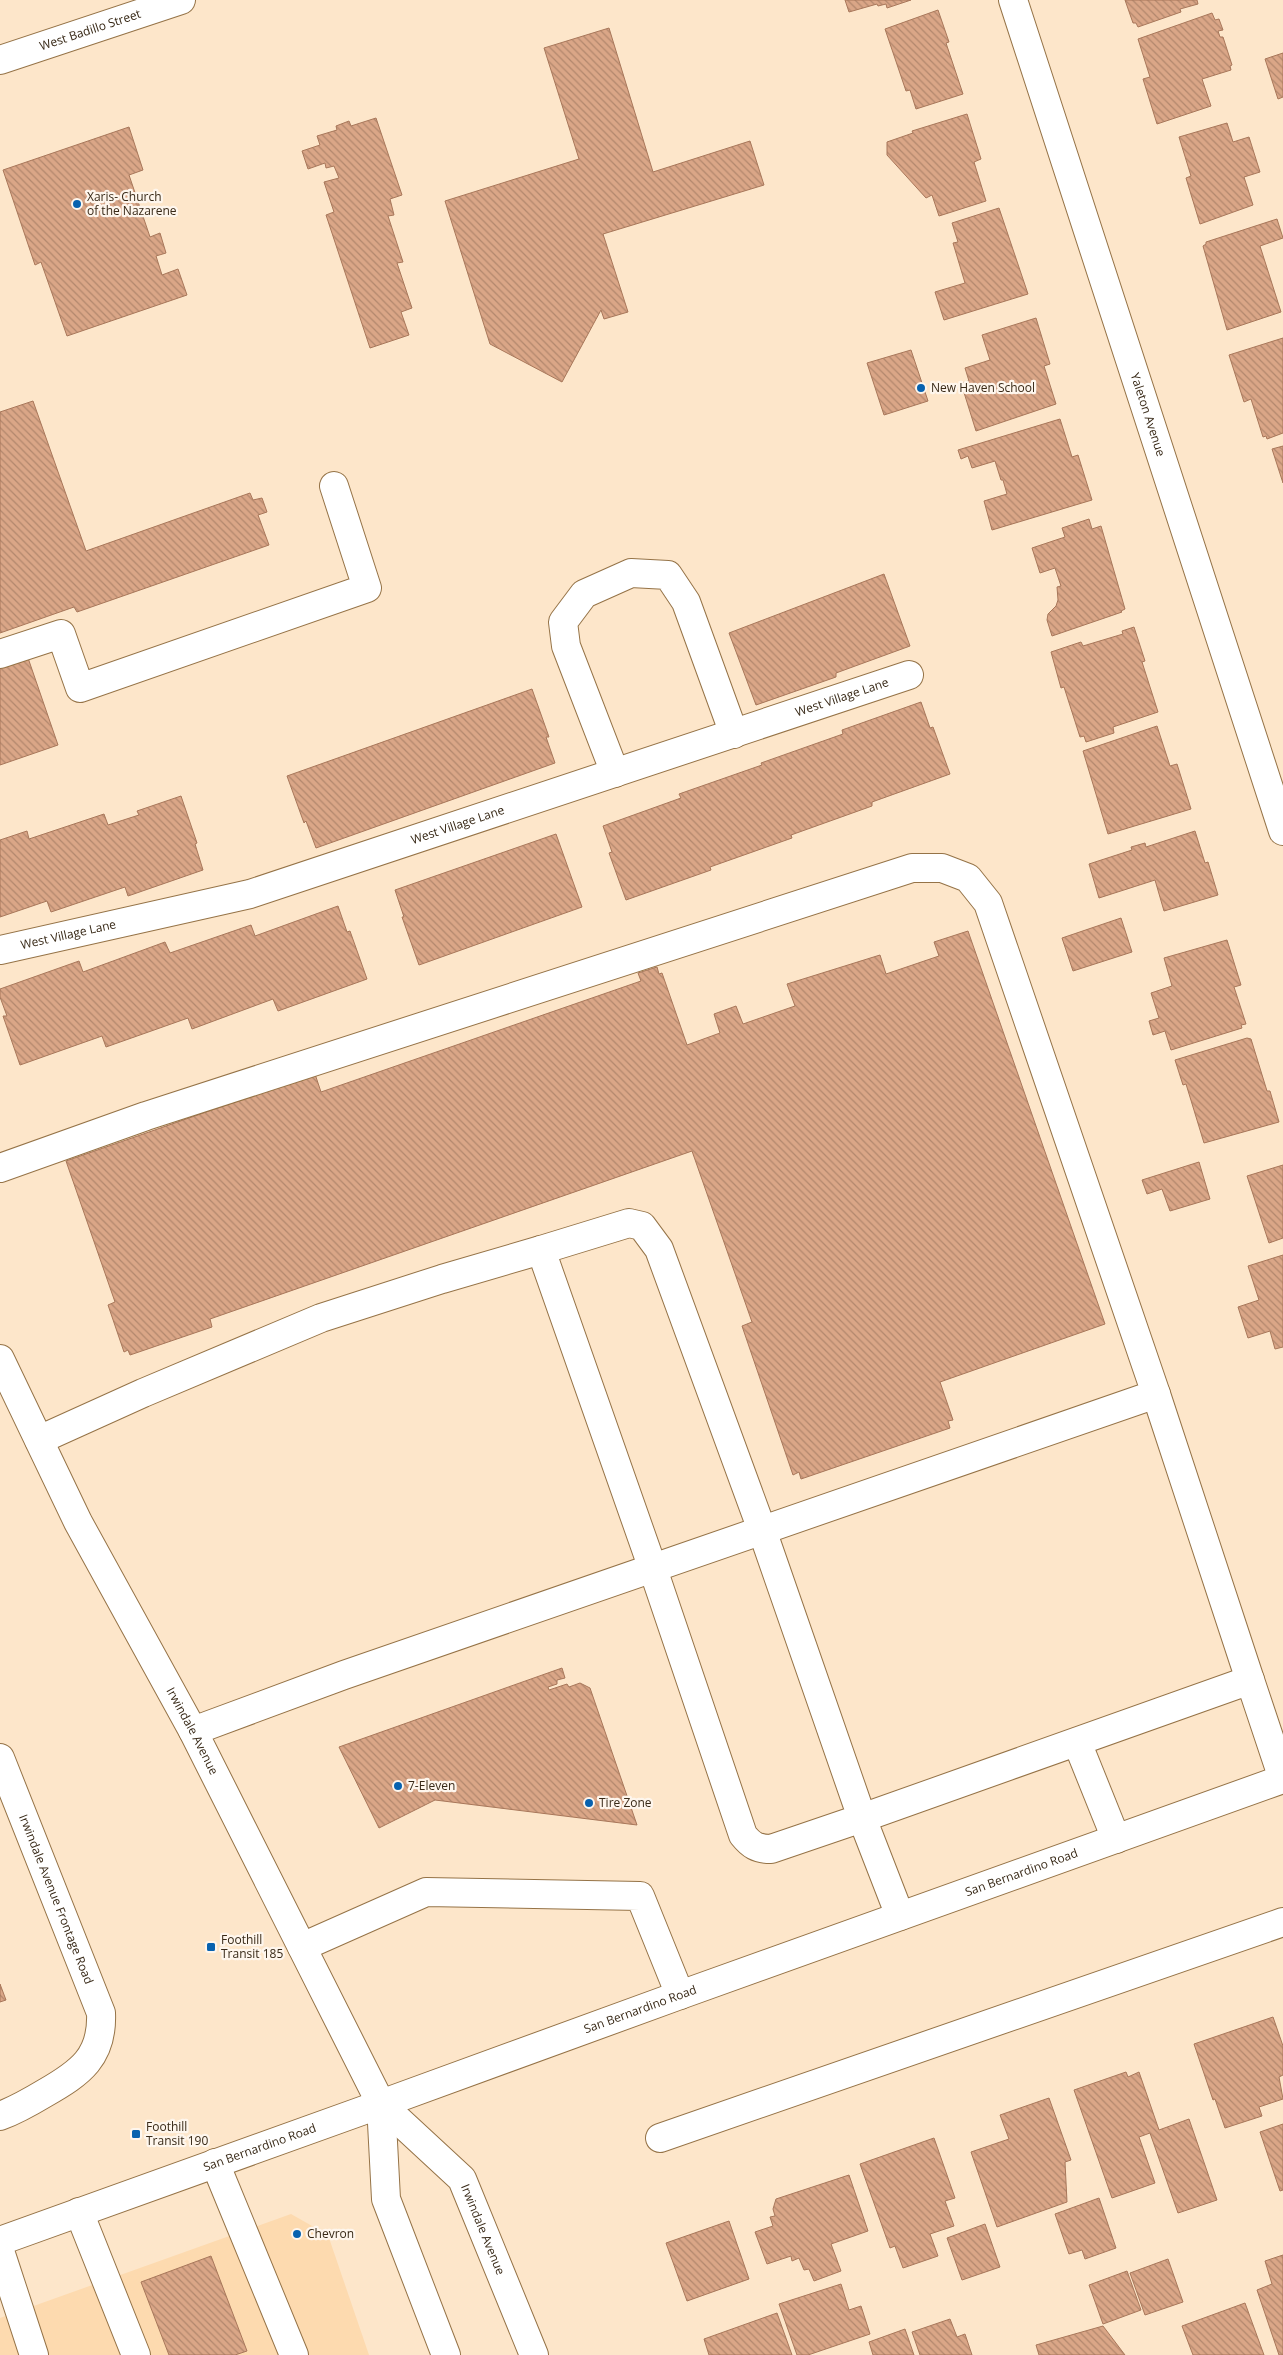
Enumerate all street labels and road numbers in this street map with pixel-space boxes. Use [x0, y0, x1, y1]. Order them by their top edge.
street label: West Badillo Street [37, 5, 143, 54]
street label: Yaleton Avenue [1127, 371, 1170, 459]
street label: West Village Lane [793, 673, 891, 720]
street label: West Village Lane [409, 801, 507, 848]
street label: West Village Lane [19, 915, 118, 953]
street label: Irwindale Avenue [163, 1684, 223, 1778]
street label: Irwindale Avenue Frontage Road [15, 1812, 98, 1987]
street label: San Bernardino Road [963, 1844, 1080, 1900]
street label: San Bernardino Road [581, 1981, 699, 2037]
street label: San Bernardino Road [201, 2119, 318, 2175]
street label: Irwindale Avenue [457, 2181, 509, 2278]

